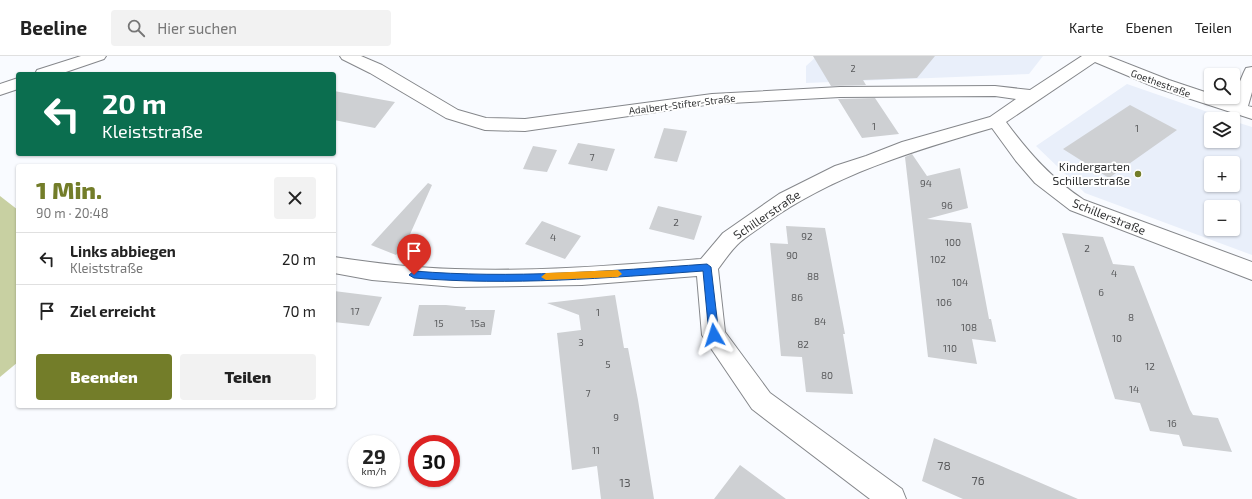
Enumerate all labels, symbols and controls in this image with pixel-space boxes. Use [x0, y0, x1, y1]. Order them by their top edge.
search box [111, 10, 391, 46]
text: Beeline [20, 16, 87, 39]
icon: search [125, 17, 147, 39]
text: Hier suchen [157, 19, 237, 37]
text: Karte [1069, 19, 1104, 36]
text: Ebenen [1126, 19, 1173, 36]
text: Teilen [1195, 19, 1232, 36]
house number: 2 [850, 63, 856, 74]
street label: Goethestraße [1129, 67, 1193, 99]
map controls [1204, 68, 1240, 236]
button: search [1204, 68, 1240, 104]
text: 20 m [102, 86, 167, 120]
icon: left [36, 88, 88, 140]
street label: Adalbert-Stifter-Straße [628, 92, 736, 116]
button: layers [1204, 112, 1240, 148]
text: Kleiststraße [102, 120, 203, 142]
house number: 1 [872, 120, 876, 132]
house number: 1 [1135, 122, 1139, 134]
house number: 7 [589, 151, 595, 163]
button: + [1204, 156, 1240, 192]
place label: Kindergarten Schillerstraße [1052, 159, 1130, 187]
marker: Kindergarten Schillerstraße [1133, 169, 1143, 179]
text: 1 Min. [36, 175, 102, 204]
button: close [274, 177, 316, 219]
house number: 94 [920, 177, 932, 189]
street label: Schillerstraße [730, 187, 802, 242]
street label: Schillerstraße [1071, 195, 1148, 237]
house number: 96 [941, 199, 953, 211]
button: − [1204, 200, 1240, 236]
text: 90 m · 20:48 [36, 205, 109, 221]
house number: 2 [673, 216, 679, 228]
house number: 92 [801, 230, 813, 242]
house number: 4 [550, 231, 556, 243]
pin [397, 234, 431, 275]
house number: 100 [945, 236, 961, 248]
icon: arrive [403, 240, 425, 262]
text: Links abbiegen [70, 242, 176, 260]
house number: 2 [1084, 242, 1090, 254]
icon: left [36, 248, 58, 270]
house number: 90 [786, 249, 798, 261]
text: 20 m [282, 250, 316, 268]
house number: 102 [930, 253, 946, 265]
text: Kleiststraße [70, 260, 143, 276]
house number: 4 [1111, 267, 1117, 279]
house number: 88 [807, 270, 819, 282]
house number: 104 [952, 276, 968, 288]
house number: 6 [1098, 286, 1104, 298]
house number: 86 [791, 291, 803, 303]
house number: 106 [936, 296, 952, 308]
icon: arrive [36, 300, 58, 322]
text: Ziel erreicht [70, 302, 156, 320]
text: 70 m [283, 302, 316, 320]
house number: 17 [350, 305, 360, 317]
house number: 1 [596, 306, 600, 318]
house number: 8 [1128, 311, 1134, 323]
position arrow [693, 314, 735, 356]
house number: 84 [814, 315, 826, 327]
house number: 15 [434, 317, 444, 329]
house number: 15a [471, 317, 485, 329]
house number: 108 [961, 321, 977, 333]
house number: 10 [1112, 332, 1122, 344]
house number: 3 [578, 336, 584, 348]
house number: 82 [797, 338, 809, 350]
house number: 110 [943, 342, 957, 354]
button: Beenden [36, 354, 172, 400]
button: Teilen [180, 354, 316, 400]
house number: 5 [605, 358, 611, 370]
house number: 12 [1145, 360, 1155, 372]
house number: 80 [821, 369, 833, 381]
house number: 14 [1129, 383, 1139, 395]
house number: 7 [585, 387, 591, 399]
house number: 9 [613, 411, 619, 423]
house number: 16 [1167, 417, 1177, 429]
speed limit sign: 30 [408, 435, 460, 487]
text: 29 [362, 444, 386, 468]
house number: 11 [592, 444, 600, 456]
house number: 78 [937, 458, 951, 472]
text: km/h [362, 465, 386, 477]
house number: 76 [971, 473, 985, 487]
house number: 13 [619, 475, 631, 489]

